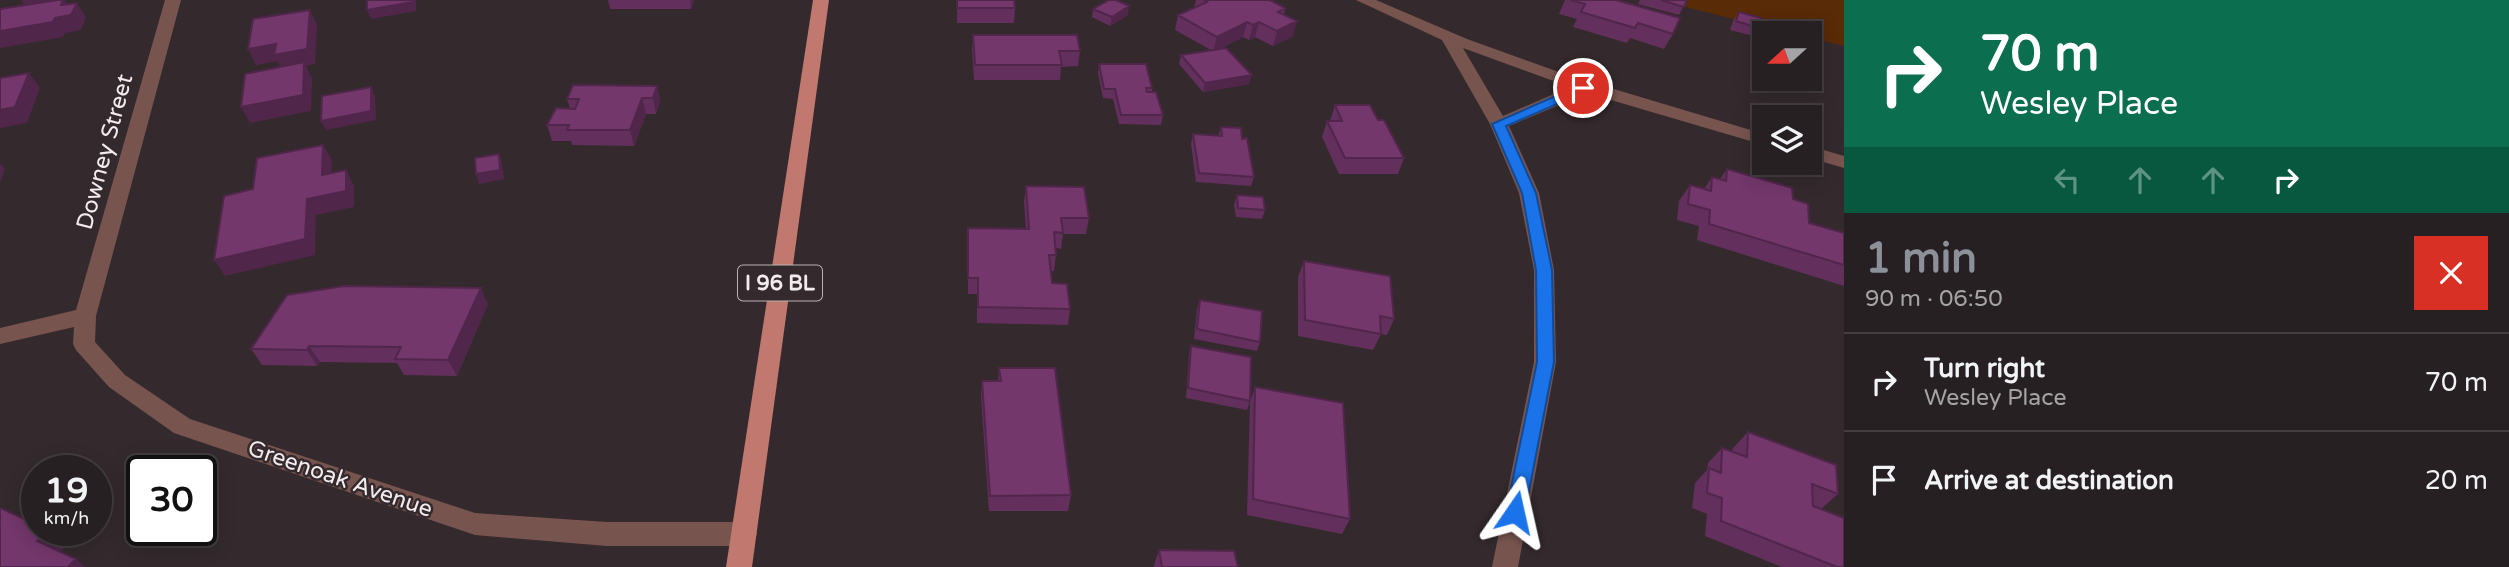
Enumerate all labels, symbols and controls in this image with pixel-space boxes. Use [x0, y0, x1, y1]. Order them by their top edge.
north arrow [1752, 21, 1822, 91]
map controls [1752, 21, 1822, 175]
text: 70 m [1980, 25, 2099, 84]
icon: right [1865, 28, 1956, 119]
pin [1553, 58, 1613, 118]
icon: arrive [1564, 69, 1602, 107]
street label: Downey Street [71, 71, 139, 233]
text: Wesley Place [1980, 85, 2178, 123]
button: layers [1752, 105, 1822, 175]
icon: left [2048, 161, 2086, 199]
icon: ahead [2121, 161, 2159, 199]
icon: ahead [2194, 161, 2232, 199]
icon: right [2267, 161, 2305, 199]
text: 1 min [1865, 233, 1977, 284]
button: close [2414, 236, 2488, 310]
road number: I 96 BL [738, 266, 822, 300]
text: 90 m · 06:50 [1865, 285, 2003, 313]
text: Turn right [1924, 353, 2045, 384]
icon: right [1865, 363, 1903, 401]
text: 70 m [2425, 367, 2488, 398]
text: Wesley Place [1924, 384, 2066, 412]
street label: Greenoak Avenue [244, 434, 436, 524]
speed limit sign: 30 [126, 455, 217, 546]
icon: arrive [1865, 461, 1903, 499]
text: Arrive at destination [1924, 465, 2174, 496]
text: 20 m [2425, 465, 2488, 496]
text: 19 [45, 470, 88, 512]
position arrow [1478, 475, 1552, 549]
text: km/h [44, 507, 89, 529]

